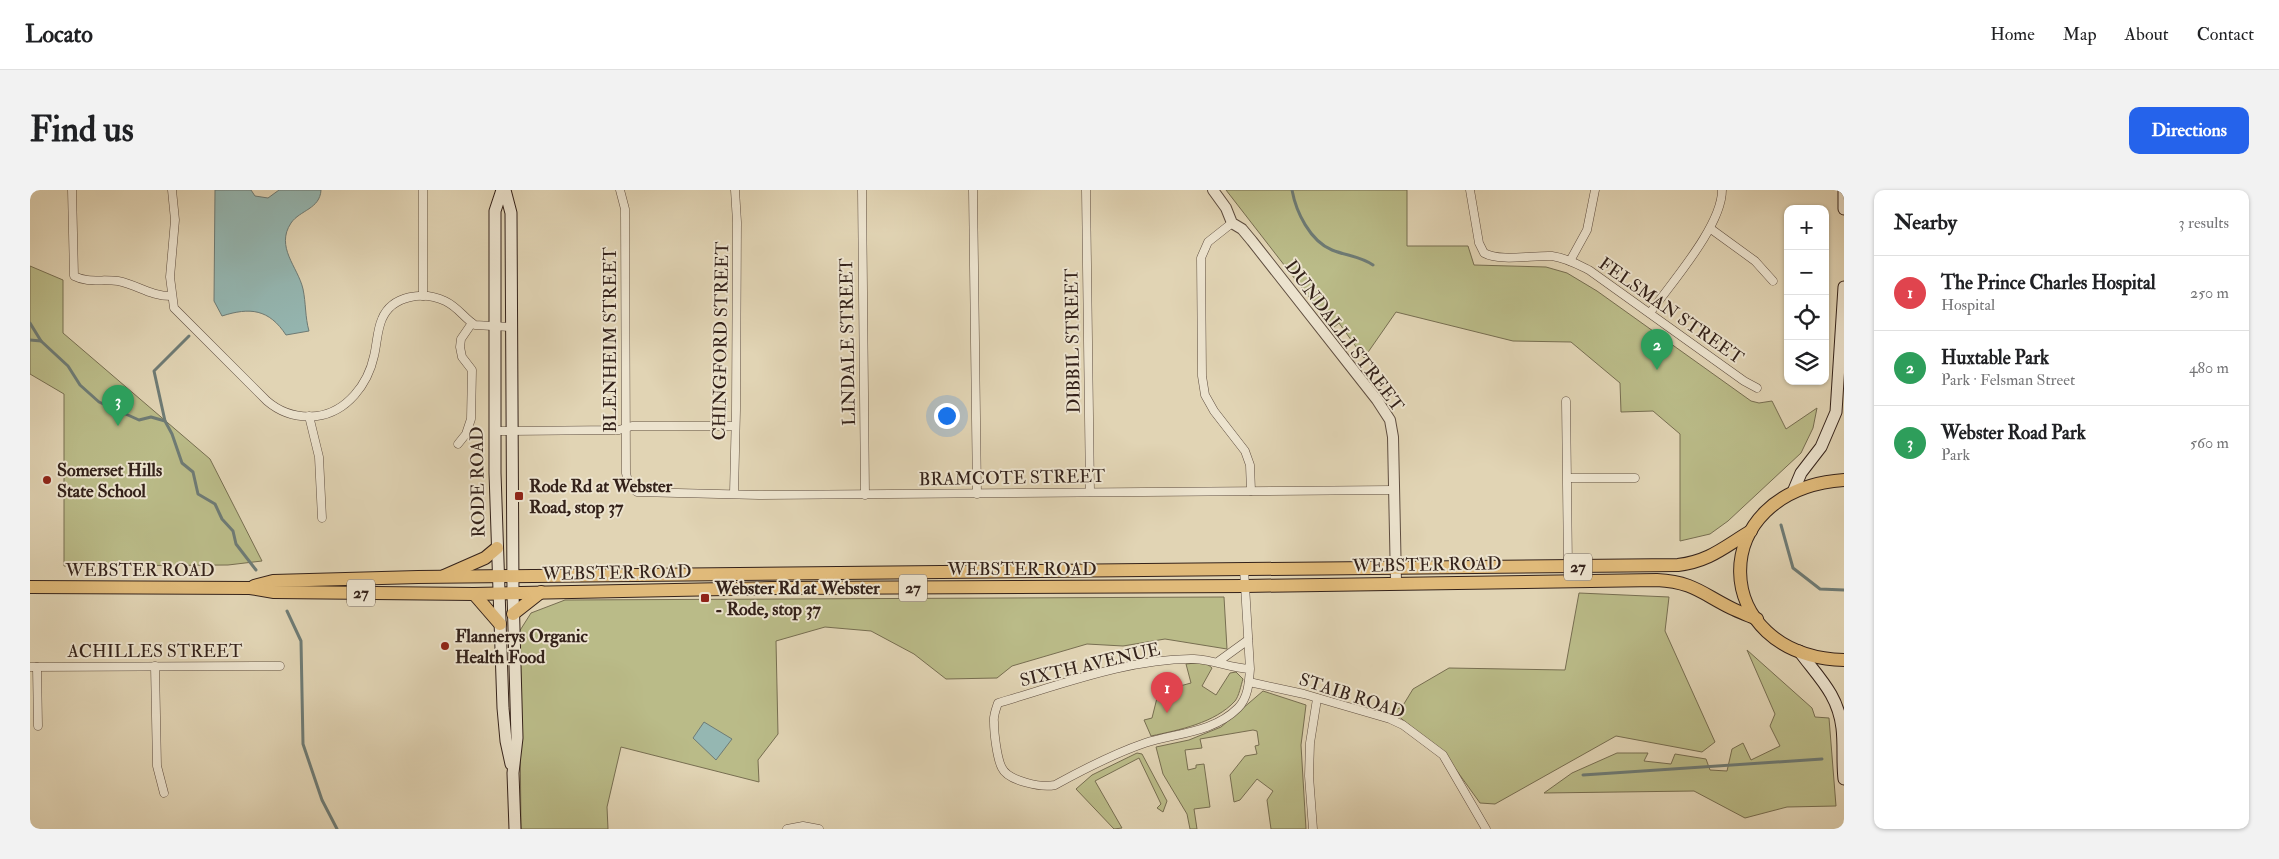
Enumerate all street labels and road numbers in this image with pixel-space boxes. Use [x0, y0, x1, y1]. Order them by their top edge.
street label: CHINGFORD STREET [708, 241, 734, 441]
street label: BLENHEIM STREET [599, 247, 622, 433]
street label: FELSMAN STREET [1594, 252, 1748, 370]
street label: DUNDALLI STREET [1279, 255, 1409, 417]
street label: LINDALE STREET [835, 257, 861, 426]
street label: DIBBIL STREET [1060, 268, 1086, 414]
street label: RODE ROAD [466, 426, 490, 538]
street label: BRAMCOTE STREET [918, 465, 1106, 491]
street label: WEBSTER ROAD [1351, 552, 1502, 578]
road number: 27 [1564, 554, 1592, 581]
street label: WEBSTER ROAD [946, 558, 1097, 581]
street label: WEBSTER ROAD [64, 559, 215, 582]
street label: WEBSTER ROAD [541, 560, 692, 586]
road number: 27 [899, 574, 927, 602]
road number: 27 [347, 579, 375, 606]
street label: SIXTH AVENUE [1018, 638, 1162, 692]
street label: ACHILLES STREET [67, 640, 243, 663]
street label: STAIB ROAD [1296, 668, 1408, 724]

